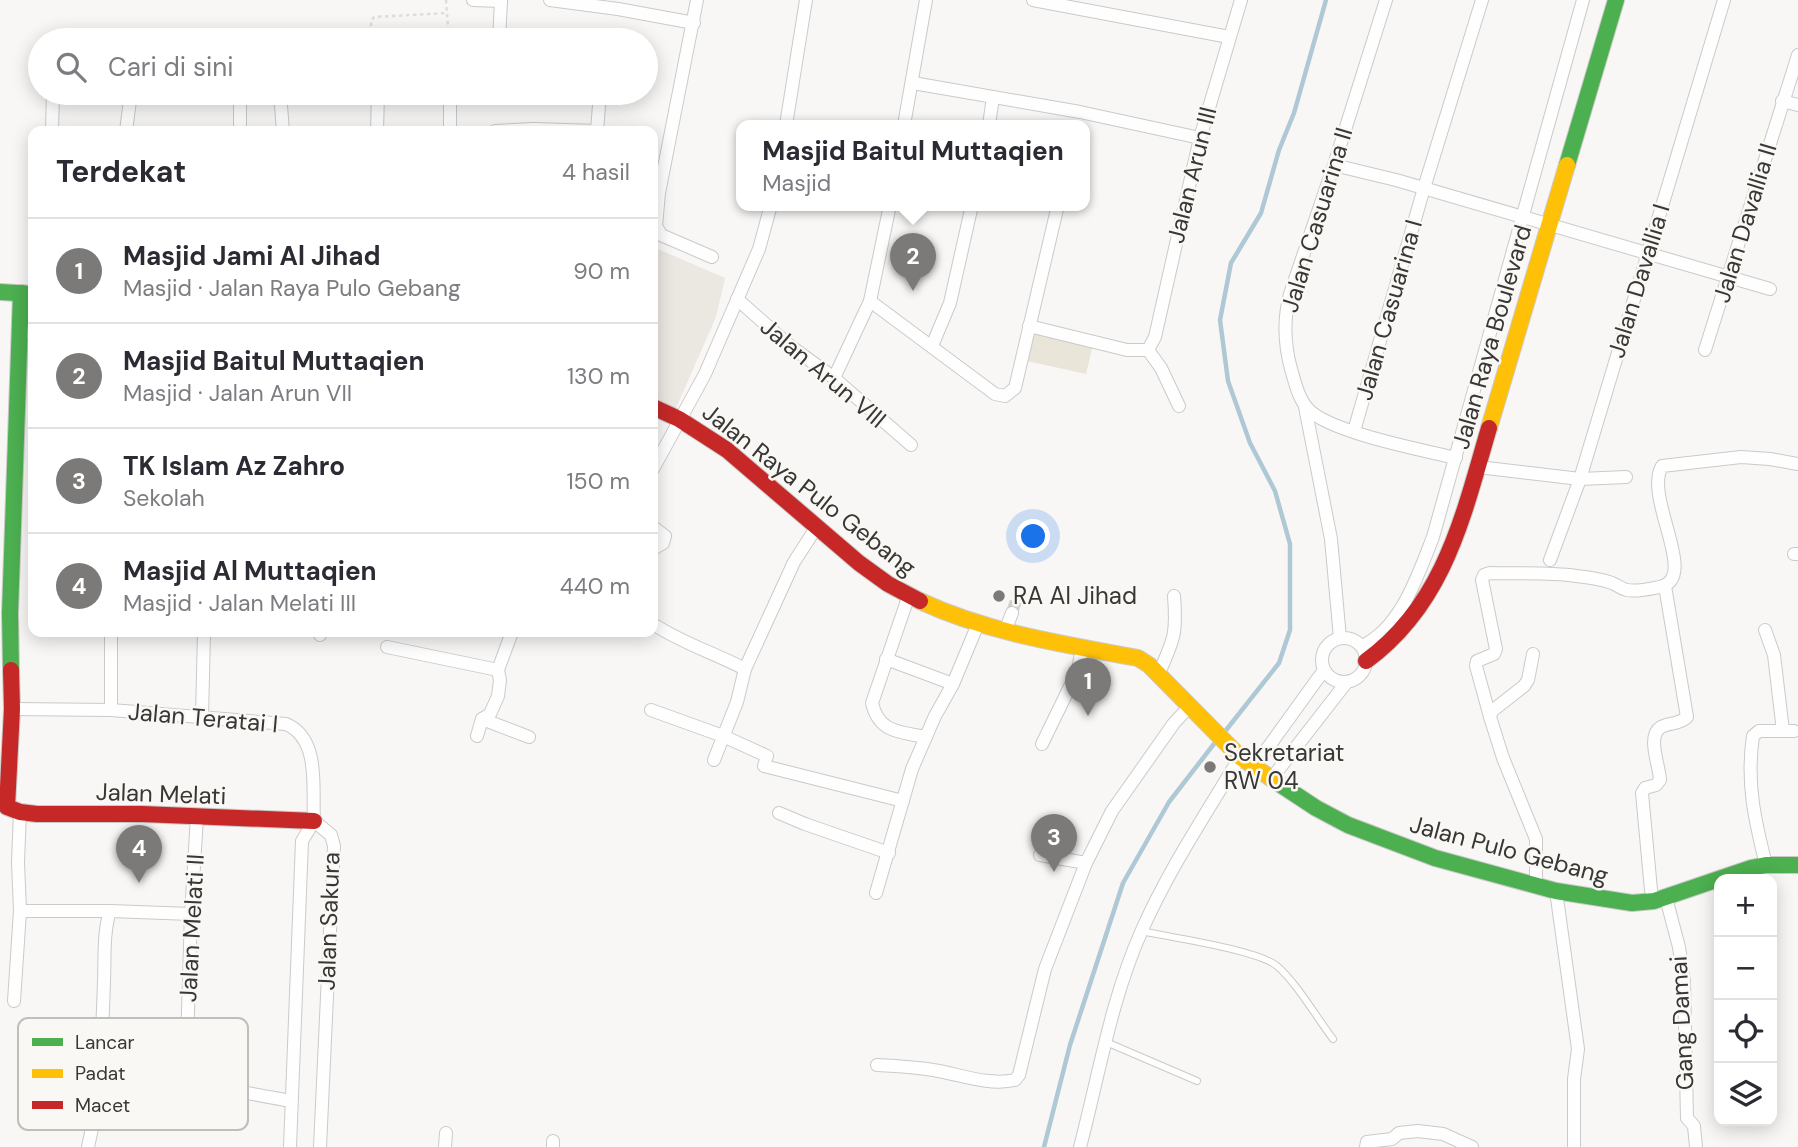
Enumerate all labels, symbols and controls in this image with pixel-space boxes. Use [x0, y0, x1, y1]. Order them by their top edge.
search box [28, 28, 658, 105]
icon: search [52, 48, 90, 86]
text: Cari di sini [108, 50, 233, 84]
street label: Jalan Arun III [1160, 104, 1223, 246]
popup [736, 120, 1090, 211]
street label: Jalan Casuarina II [1274, 124, 1359, 316]
text: Masjid Baitul Muttaqien [762, 134, 1064, 168]
street label: Jalan Davallia II [1706, 139, 1783, 306]
text: Terdekat [56, 152, 186, 191]
text: 4 hasil [562, 157, 630, 187]
text: Masjid [762, 168, 831, 198]
street label: Jalan Davallia I [1600, 200, 1677, 362]
street label: Jalan Casuarina I [1348, 216, 1429, 404]
street label: Jalan Raya Boulevard [1445, 221, 1538, 453]
pin: 2 [890, 233, 936, 291]
text: Masjid Jami Al Jihad [123, 239, 381, 273]
text: 1 [75, 256, 83, 286]
text: 90 m [573, 256, 630, 286]
text: Masjid · Jalan Raya Pulo Gebang [123, 273, 461, 303]
street label: Jalan Arun VIII [754, 311, 893, 434]
text: Masjid Baitul Muttaqien [123, 344, 424, 378]
text: 2 [72, 361, 86, 391]
text: 130 m [567, 361, 630, 391]
text: Masjid · Jalan Arun VII [123, 378, 352, 408]
street label: Jalan Raya Pulo Gebang [696, 396, 922, 583]
text: TK Islam Az Zahro [123, 449, 345, 483]
text: 3 [72, 466, 86, 496]
text: 150 m [566, 466, 630, 496]
text: Sekolah [123, 483, 205, 513]
your location [1016, 519, 1050, 553]
text: Masjid Al Muttaqien [123, 554, 377, 588]
text: 4 [72, 571, 86, 601]
text: 440 m [560, 571, 630, 601]
place label: RA Al Jihad [1013, 580, 1137, 611]
text: Masjid · Jalan Melati III [123, 588, 356, 618]
marker: RA Al Jihad [991, 588, 1007, 604]
pin: 1 [1065, 658, 1111, 716]
street label: Jalan Teratai I [127, 696, 279, 739]
place label: Sekretariat RW 04 [1224, 737, 1345, 796]
marker: Sekretariat RW 04 [1202, 759, 1218, 775]
street label: Jalan Melati [95, 776, 227, 811]
street label: Jalan Pulo Gebang [1406, 808, 1612, 891]
pin: 3 [1031, 814, 1077, 872]
pin: 4 [116, 825, 162, 883]
street label: Jalan Sakura [311, 851, 346, 991]
street label: Jalan Melati II [172, 853, 211, 1003]
map controls [1714, 874, 1777, 1126]
button: + [1714, 874, 1777, 937]
button: − [1714, 937, 1777, 1000]
street label: Gang Damai [1663, 955, 1701, 1091]
button: locate [1714, 1000, 1777, 1063]
legend [18, 1018, 248, 1130]
text: Lancar [75, 1030, 135, 1055]
text: Padat [75, 1061, 125, 1086]
button: layers [1714, 1063, 1777, 1126]
text: Macet [75, 1093, 130, 1118]

